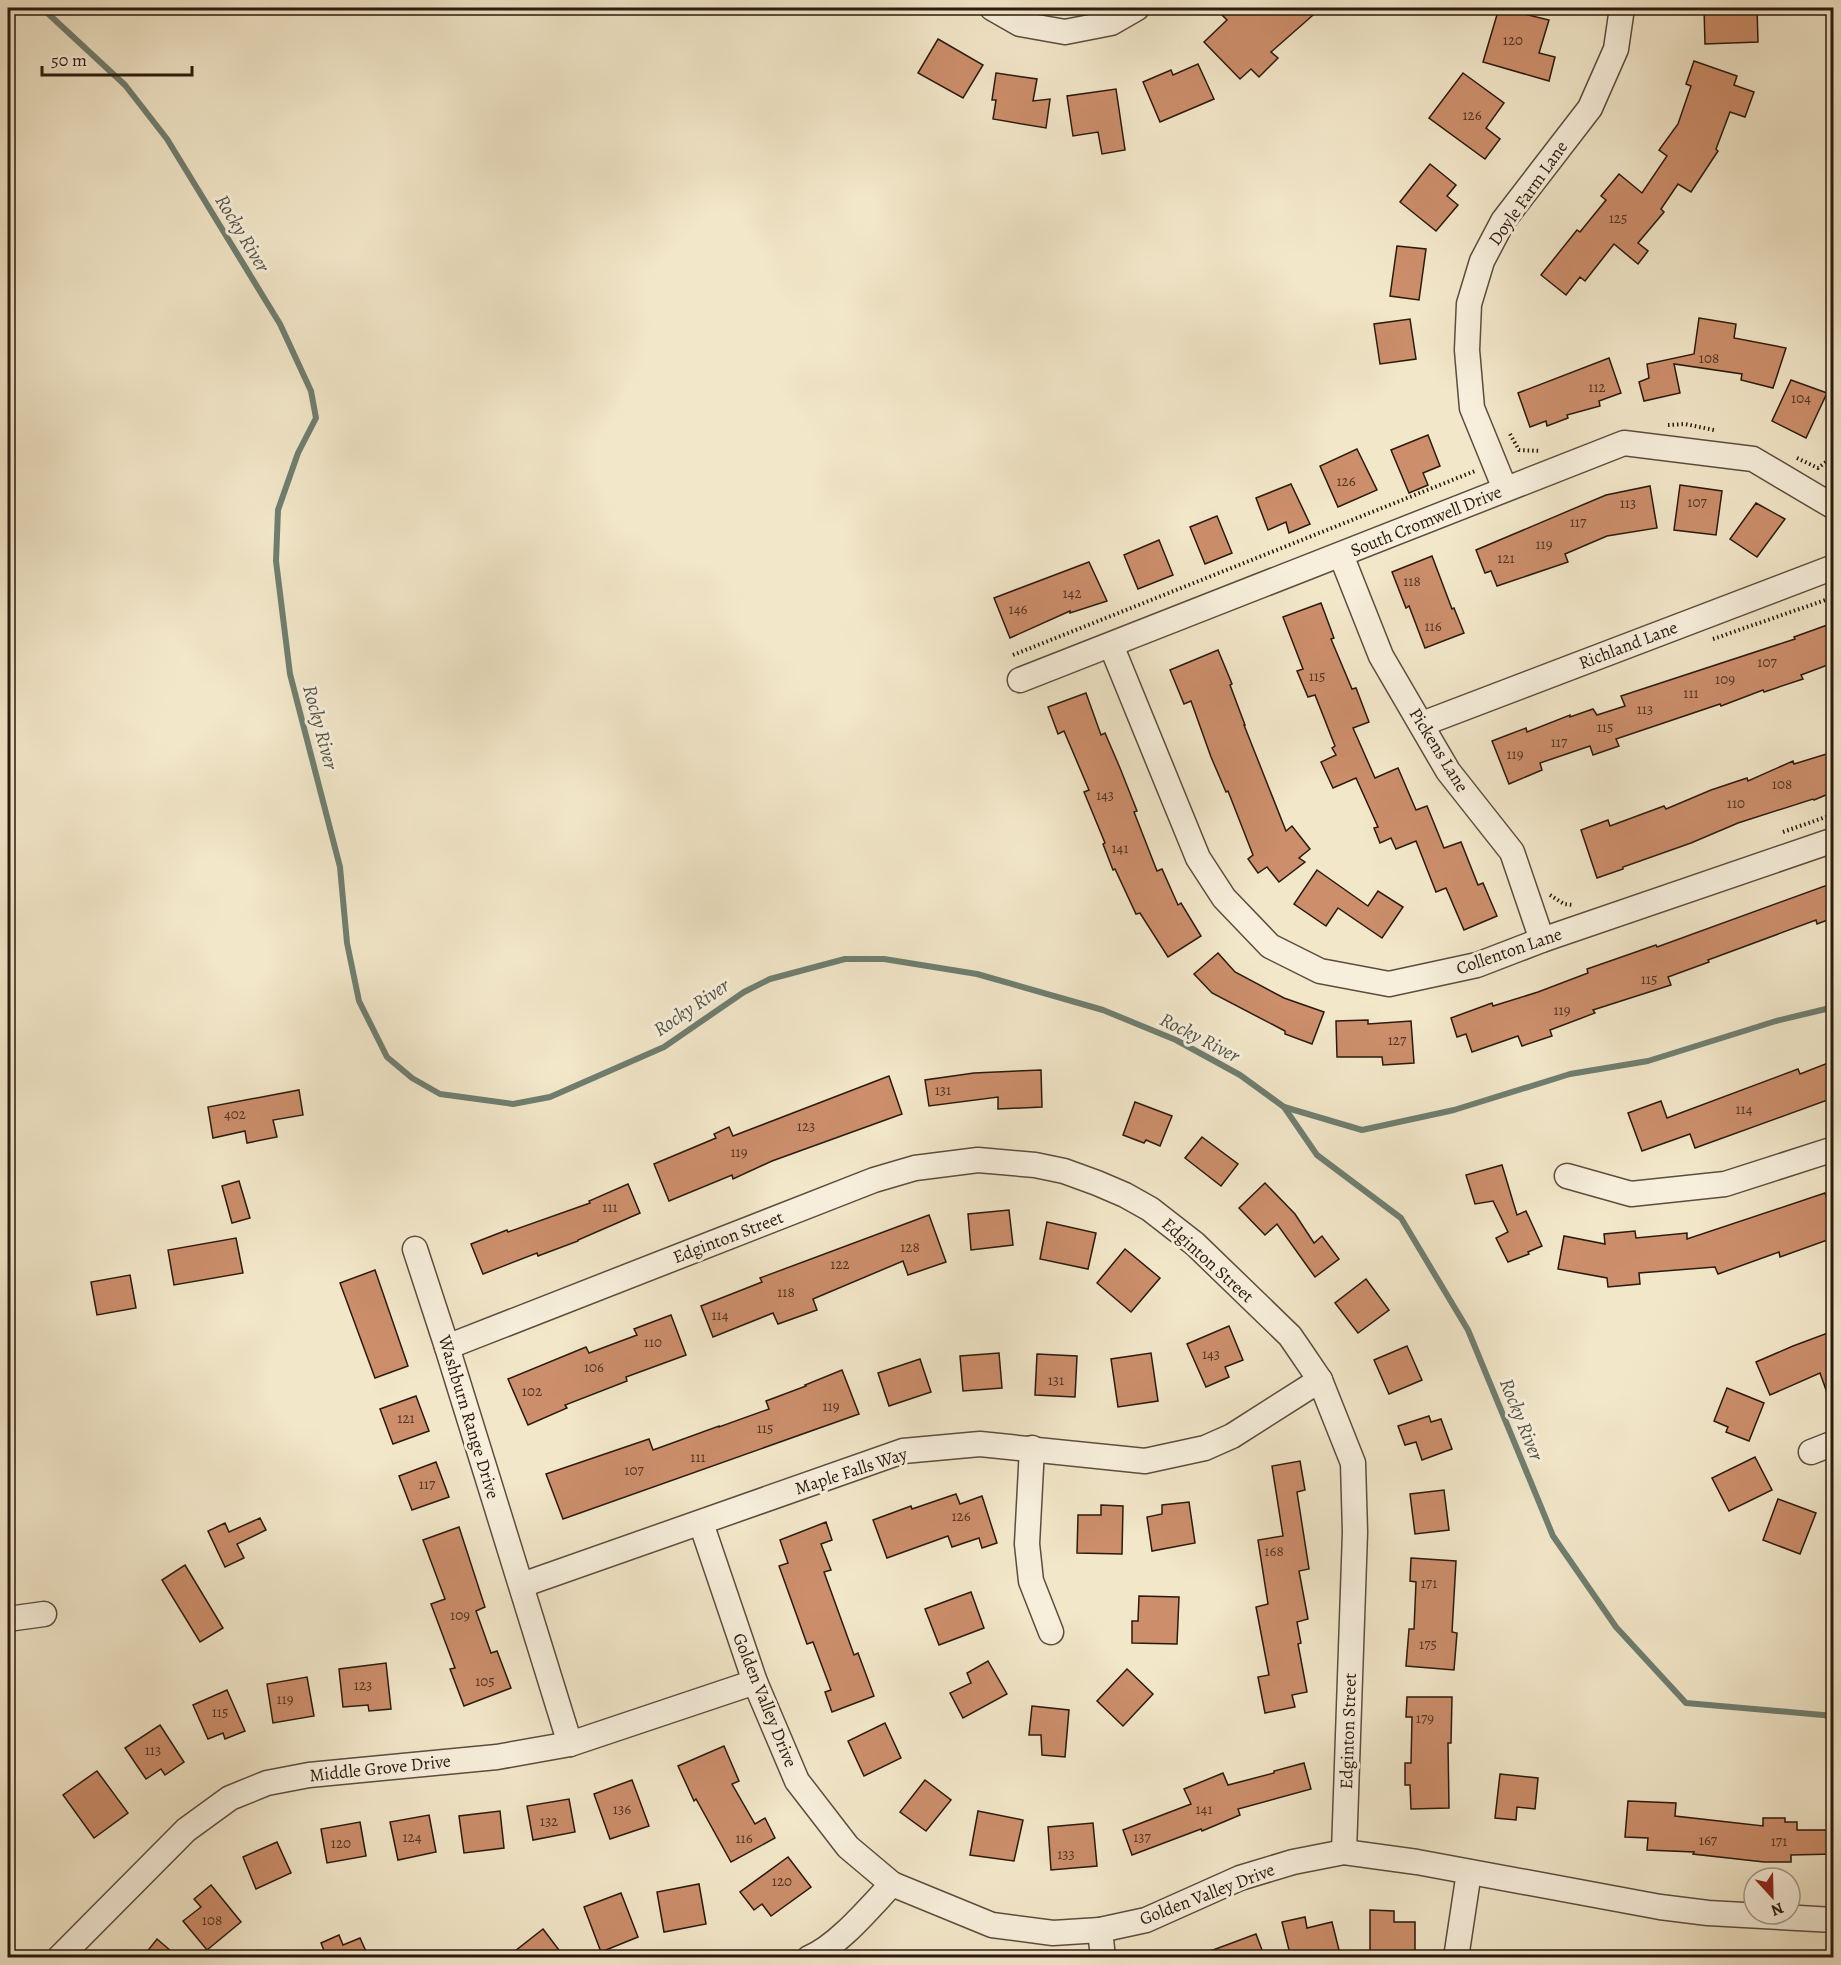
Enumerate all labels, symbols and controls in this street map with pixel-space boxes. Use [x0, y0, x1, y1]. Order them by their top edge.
house number: 120 [1503, 30, 1523, 50]
scale bar [42, 39, 192, 77]
text: 50 m [51, 48, 87, 72]
house number: 126 [1462, 105, 1482, 125]
street label: Doyle Farm Lane [1483, 136, 1573, 250]
water label: Rocky River [209, 189, 277, 278]
house number: 125 [1609, 208, 1627, 228]
house number: 108 [1699, 348, 1719, 368]
house number: 112 [1588, 377, 1606, 397]
house number: 104 [1791, 388, 1811, 408]
house number: 126 [1336, 471, 1356, 491]
street label: South Cromwell Drive [1347, 480, 1505, 562]
house number: 107 [1687, 492, 1707, 512]
house number: 113 [1620, 493, 1636, 513]
house number: 117 [1570, 512, 1587, 532]
house number: 119 [1535, 534, 1553, 554]
house number: 121 [1497, 548, 1515, 568]
house number: 118 [1403, 571, 1421, 591]
house number: 142 [1062, 583, 1082, 603]
house number: 146 [1009, 599, 1027, 619]
street label: Richland Lane [1575, 615, 1681, 675]
house number: 116 [1424, 616, 1442, 636]
house number: 107 [1757, 652, 1777, 672]
house number: 115 [1309, 666, 1325, 686]
house number: 109 [1715, 669, 1735, 689]
water label: Rocky River [296, 682, 345, 773]
house number: 111 [1683, 683, 1699, 703]
house number: 113 [1637, 699, 1653, 719]
street label: Pickens Lane [1404, 703, 1474, 797]
house number: 115 [1597, 717, 1613, 737]
house number: 117 [1551, 732, 1568, 752]
house number: 119 [1506, 744, 1524, 764]
house number: 108 [1772, 774, 1792, 794]
house number: 143 [1096, 785, 1114, 805]
house number: 110 [1727, 793, 1745, 813]
house number: 141 [1111, 838, 1129, 858]
street label: Collenton Lane [1453, 922, 1565, 980]
house number: 115 [1641, 969, 1657, 989]
water label: Rocky River [648, 972, 735, 1043]
house number: 119 [1553, 1000, 1571, 1020]
water label: Rocky River [1155, 1006, 1245, 1070]
house number: 127 [1388, 1030, 1407, 1050]
house number: 131 [935, 1080, 951, 1100]
house number: 114 [1735, 1099, 1753, 1119]
house number: 402 [224, 1104, 246, 1124]
house number: 123 [797, 1116, 815, 1136]
house number: 119 [730, 1142, 748, 1162]
house number: 111 [602, 1197, 618, 1217]
street label: Edginton Street [669, 1205, 787, 1269]
street label: Edginton Street [1157, 1212, 1259, 1308]
house number: 128 [900, 1237, 920, 1257]
house number: 122 [830, 1254, 850, 1274]
house number: 118 [777, 1282, 795, 1302]
house number: 114 [711, 1305, 729, 1325]
street label: Washburn Range Drive [432, 1331, 505, 1502]
house number: 110 [644, 1332, 662, 1352]
house number: 143 [1202, 1344, 1220, 1364]
house number: 106 [584, 1357, 604, 1377]
house number: 131 [1048, 1370, 1064, 1390]
water label: Rocky River [1493, 1374, 1551, 1465]
house number: 102 [522, 1381, 542, 1401]
house number: 119 [822, 1396, 840, 1416]
house number: 121 [397, 1408, 415, 1428]
house number: 115 [757, 1418, 773, 1438]
street label: Maple Falls Way [792, 1441, 911, 1500]
house number: 111 [690, 1447, 706, 1467]
house number: 107 [624, 1460, 644, 1480]
house number: 117 [419, 1474, 436, 1494]
house number: 126 [951, 1506, 971, 1526]
house number: 168 [1264, 1541, 1284, 1561]
house number: 171 [1421, 1573, 1437, 1593]
house number: 109 [450, 1605, 470, 1625]
street label: Golden Valley Drive [727, 1629, 803, 1771]
house number: 175 [1419, 1634, 1437, 1654]
house number: 105 [475, 1671, 495, 1691]
street label: Edginton Street [1334, 1672, 1362, 1790]
house number: 123 [354, 1675, 372, 1695]
house number: 119 [276, 1689, 294, 1709]
house number: 115 [212, 1702, 228, 1722]
house number: 179 [1416, 1708, 1434, 1728]
house number: 113 [145, 1740, 161, 1760]
street label: Middle Grove Drive [308, 1749, 452, 1787]
house number: 136 [613, 1799, 631, 1819]
house number: 141 [1195, 1799, 1213, 1819]
house number: 132 [540, 1811, 558, 1831]
house number: 124 [402, 1827, 422, 1847]
house number: 137 [1133, 1827, 1152, 1847]
house number: 116 [735, 1828, 753, 1848]
house number: 167 [1699, 1830, 1718, 1850]
house number: 171 [1771, 1831, 1787, 1851]
house number: 120 [331, 1833, 351, 1853]
house number: 133 [1057, 1844, 1075, 1864]
street label: Golden Valley Drive [1136, 1857, 1278, 1931]
north arrow [1742, 1866, 1802, 1926]
house number: 120 [772, 1871, 792, 1891]
text: N [1767, 1897, 1787, 1921]
house number: 108 [202, 1910, 222, 1930]

